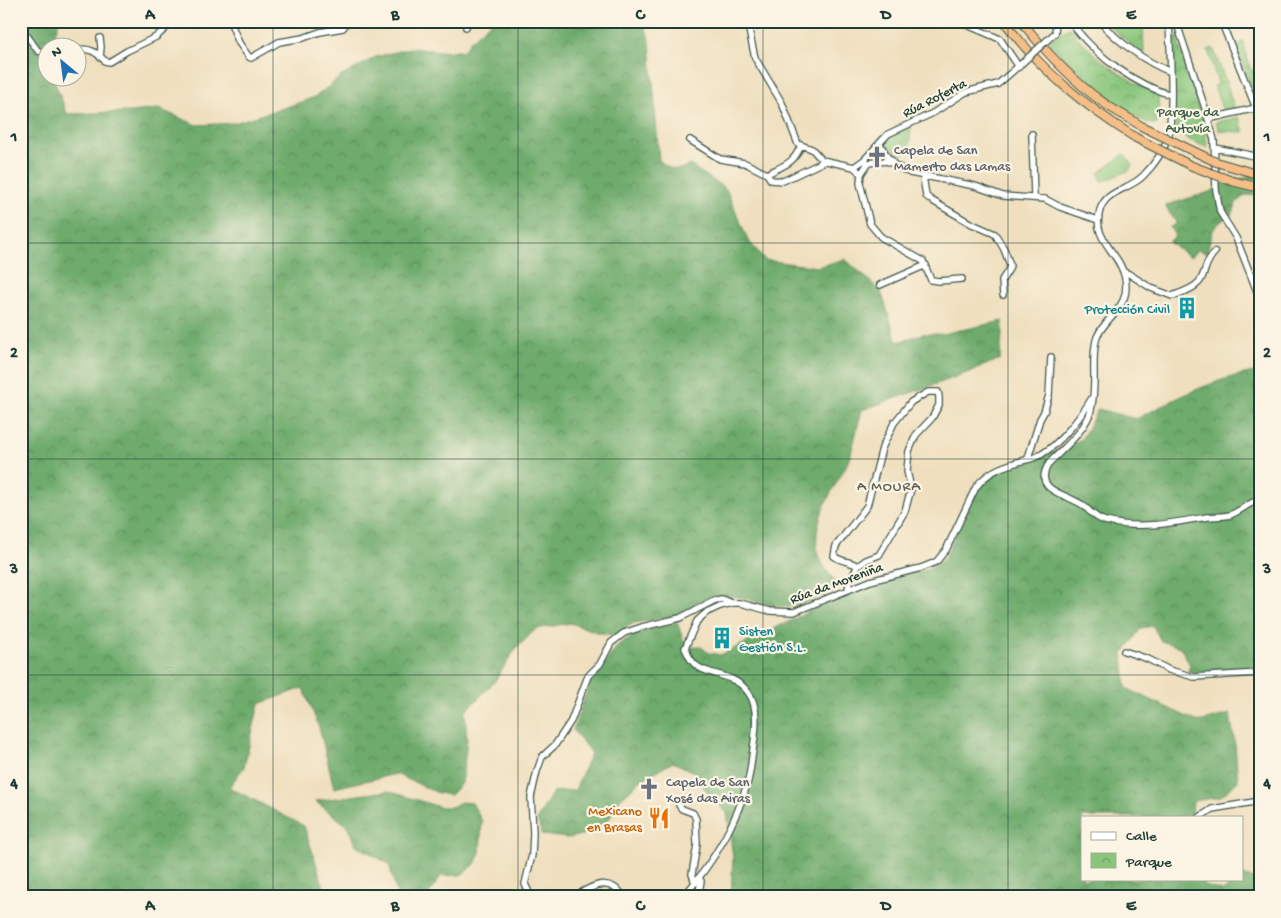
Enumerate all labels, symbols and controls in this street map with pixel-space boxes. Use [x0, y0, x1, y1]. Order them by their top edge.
text: A [144, 7, 156, 26]
text: B [390, 7, 400, 26]
text: C [635, 7, 646, 26]
text: D [879, 7, 892, 26]
text: E [1126, 7, 1137, 26]
north arrow [38, 38, 88, 88]
text: N [49, 43, 65, 62]
street label: Rúa Roferta [900, 75, 971, 123]
park label: Parque da Autovía [1156, 105, 1220, 138]
text: 1 [10, 129, 17, 148]
text: 1 [1263, 129, 1270, 148]
place label: Capela de San Mamerto das Lamas [894, 143, 1011, 176]
church icon: Capela de San Mamerto das Lamas [864, 144, 890, 170]
building icon: Protección Civil [1174, 295, 1200, 321]
place label: Protección Civil [1083, 302, 1170, 319]
text: 2 [10, 345, 18, 364]
text: 2 [1263, 345, 1271, 364]
district label: A MOURA [857, 478, 921, 496]
street label: Rúa da Moreniña [788, 559, 887, 609]
text: 3 [9, 561, 18, 580]
text: 3 [1262, 561, 1271, 580]
place label: Sisten Gestión S.L. [739, 624, 807, 657]
building icon: Sisten Gestión S.L. [709, 625, 735, 651]
place label: Capela de San Xosé das Airas [665, 775, 751, 808]
text: 4 [9, 776, 18, 795]
church icon: Capela de San Xosé das Airas [636, 776, 662, 802]
text: 4 [1262, 776, 1271, 795]
place label: Mexicano en Brasas [587, 804, 643, 837]
restaurant icon: Mexicano en Brasas [646, 805, 672, 831]
legend [1081, 816, 1244, 880]
text: Calle [1126, 828, 1157, 846]
text: Parque [1125, 854, 1172, 872]
text: A [144, 898, 156, 917]
text: B [390, 898, 400, 917]
text: C [635, 898, 646, 917]
text: D [879, 898, 892, 917]
text: E [1126, 898, 1137, 917]

